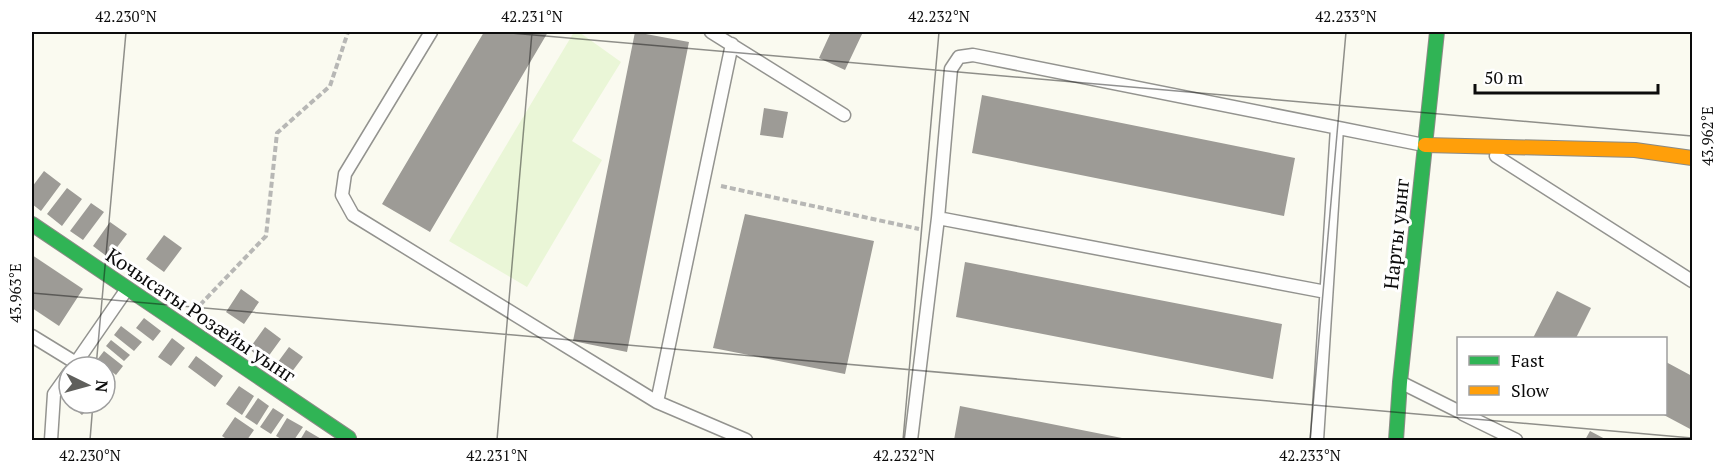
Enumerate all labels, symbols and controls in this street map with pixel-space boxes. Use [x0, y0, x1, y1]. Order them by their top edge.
text: 42.230°N [95, 6, 157, 26]
text: 42.231°N [501, 6, 563, 26]
text: 42.232°N [908, 6, 970, 26]
text: 42.233°N [1315, 6, 1377, 26]
scale bar [1475, 57, 1658, 95]
text: 50 m [1484, 65, 1524, 89]
text: 43.962°E [1697, 106, 1717, 166]
street label: Нарты уынг [1377, 177, 1415, 291]
street label: Кочысаты Розæйы уынг [101, 241, 301, 389]
text: 43.963°E [5, 263, 25, 323]
legend [1457, 337, 1667, 415]
text: Fast [1511, 348, 1545, 372]
north arrow [57, 355, 117, 415]
text: Slow [1511, 378, 1550, 402]
text: N [90, 379, 113, 393]
text: 42.230°N [59, 445, 121, 465]
text: 42.231°N [466, 445, 528, 465]
text: 42.232°N [873, 445, 935, 465]
text: 42.233°N [1279, 445, 1341, 465]

